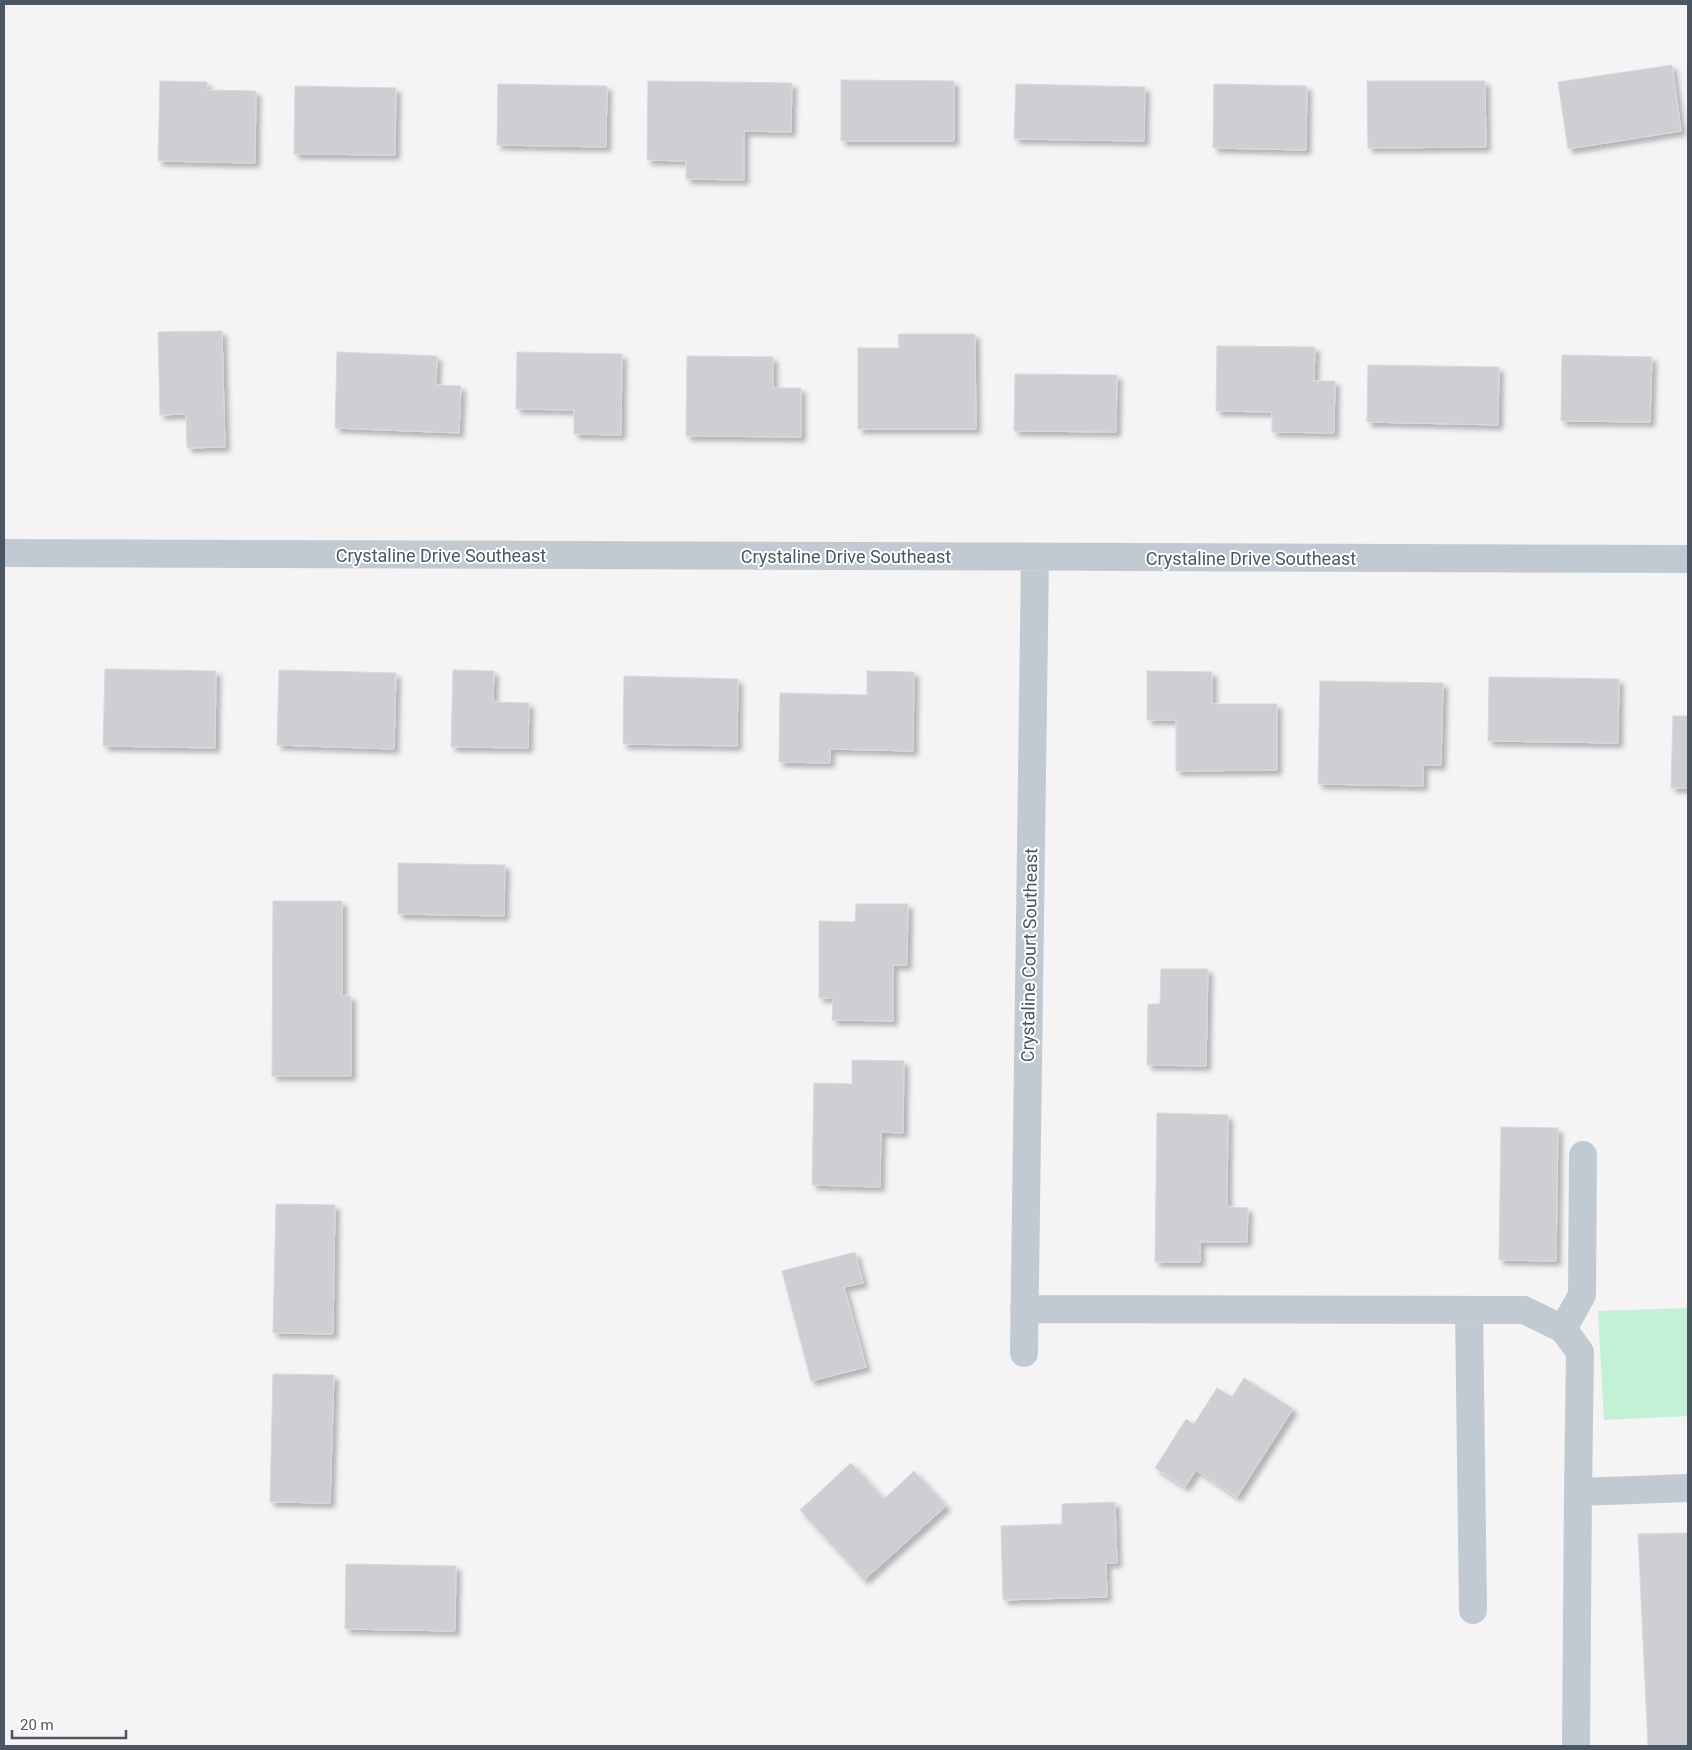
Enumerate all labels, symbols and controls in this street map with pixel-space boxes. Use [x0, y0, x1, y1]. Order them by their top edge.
street label: Crystaline Drive Southeast [336, 545, 546, 566]
street label: Crystaline Drive Southeast [741, 546, 951, 567]
street label: Crystaline Drive Southeast [1146, 548, 1356, 569]
street label: Crystaline Court Southeast [1017, 848, 1041, 1062]
scale bar [12, 1708, 126, 1740]
text: 20 m [20, 1716, 54, 1734]

